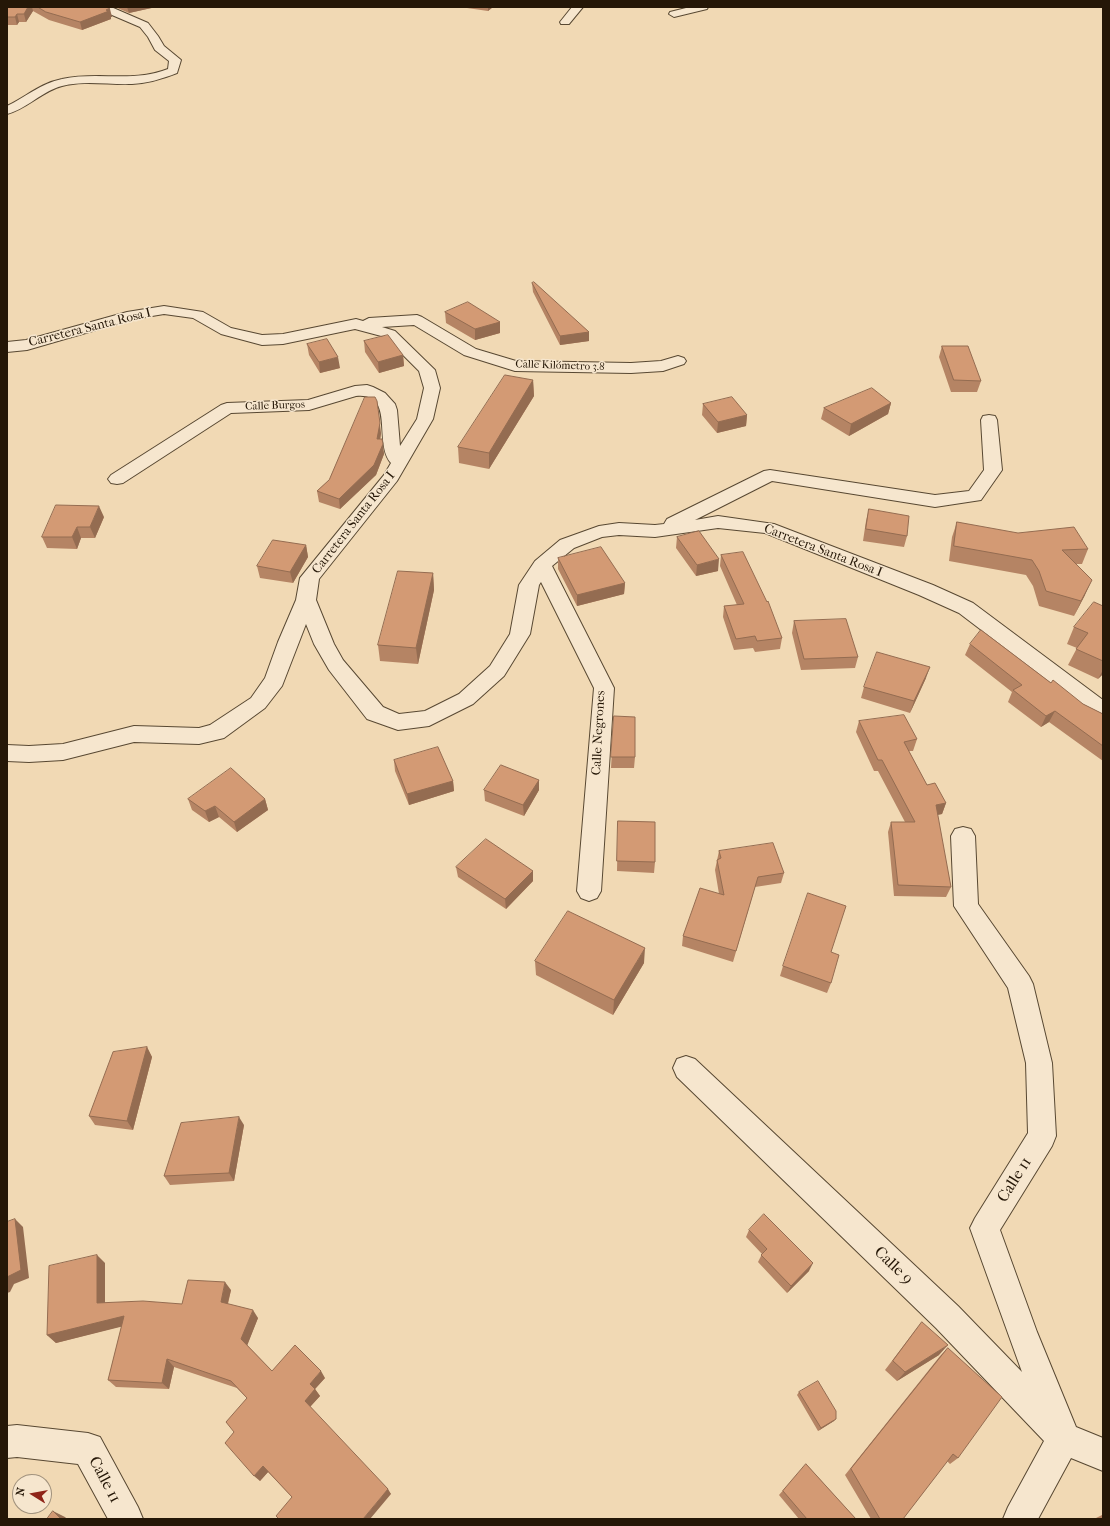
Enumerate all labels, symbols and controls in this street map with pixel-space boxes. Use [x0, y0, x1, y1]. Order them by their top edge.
street label: Carretera Santa Rosa I [27, 305, 153, 351]
street label: Calle Kilómetro 3.8 [515, 358, 605, 374]
street label: Calle Burgos [245, 398, 305, 414]
street label: Carretera Santa Rosa I [309, 469, 399, 577]
street label: Carretera Santa Rosa I [762, 521, 884, 581]
street label: Calle Negrones [589, 690, 609, 776]
street label: Calle 11 [994, 1154, 1036, 1206]
street label: Calle 9 [870, 1243, 916, 1289]
street label: Calle 11 [84, 1454, 124, 1506]
north arrow [12, 1474, 52, 1514]
text: N [14, 1486, 28, 1497]

